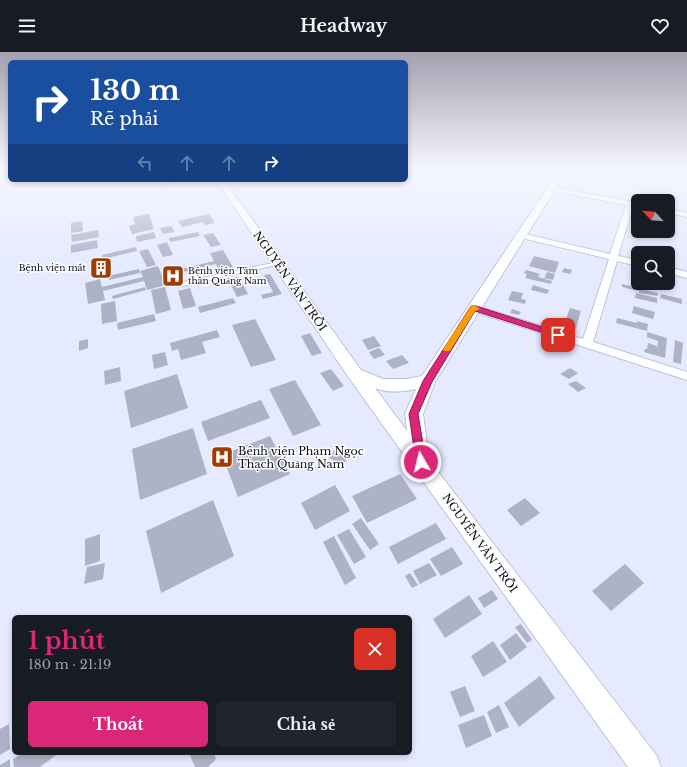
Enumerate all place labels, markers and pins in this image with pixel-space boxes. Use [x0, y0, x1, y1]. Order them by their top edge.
building icon: Bệnh viện mắt [88, 255, 114, 281]
place label: Bệnh viện mắt [19, 262, 87, 273]
hospital icon: Bệnh viện Tâm thần Quảng Nam [160, 263, 186, 289]
place label: Bệnh viện Tâm thần Quảng Nam [188, 265, 267, 286]
pin [541, 318, 575, 352]
hospital icon: Bệnh viện Phạm Ngọc Thạch Quảng Nam [209, 444, 235, 470]
place label: Bệnh viện Phạm Ngọc Thạch Quảng Nam [238, 444, 364, 471]

